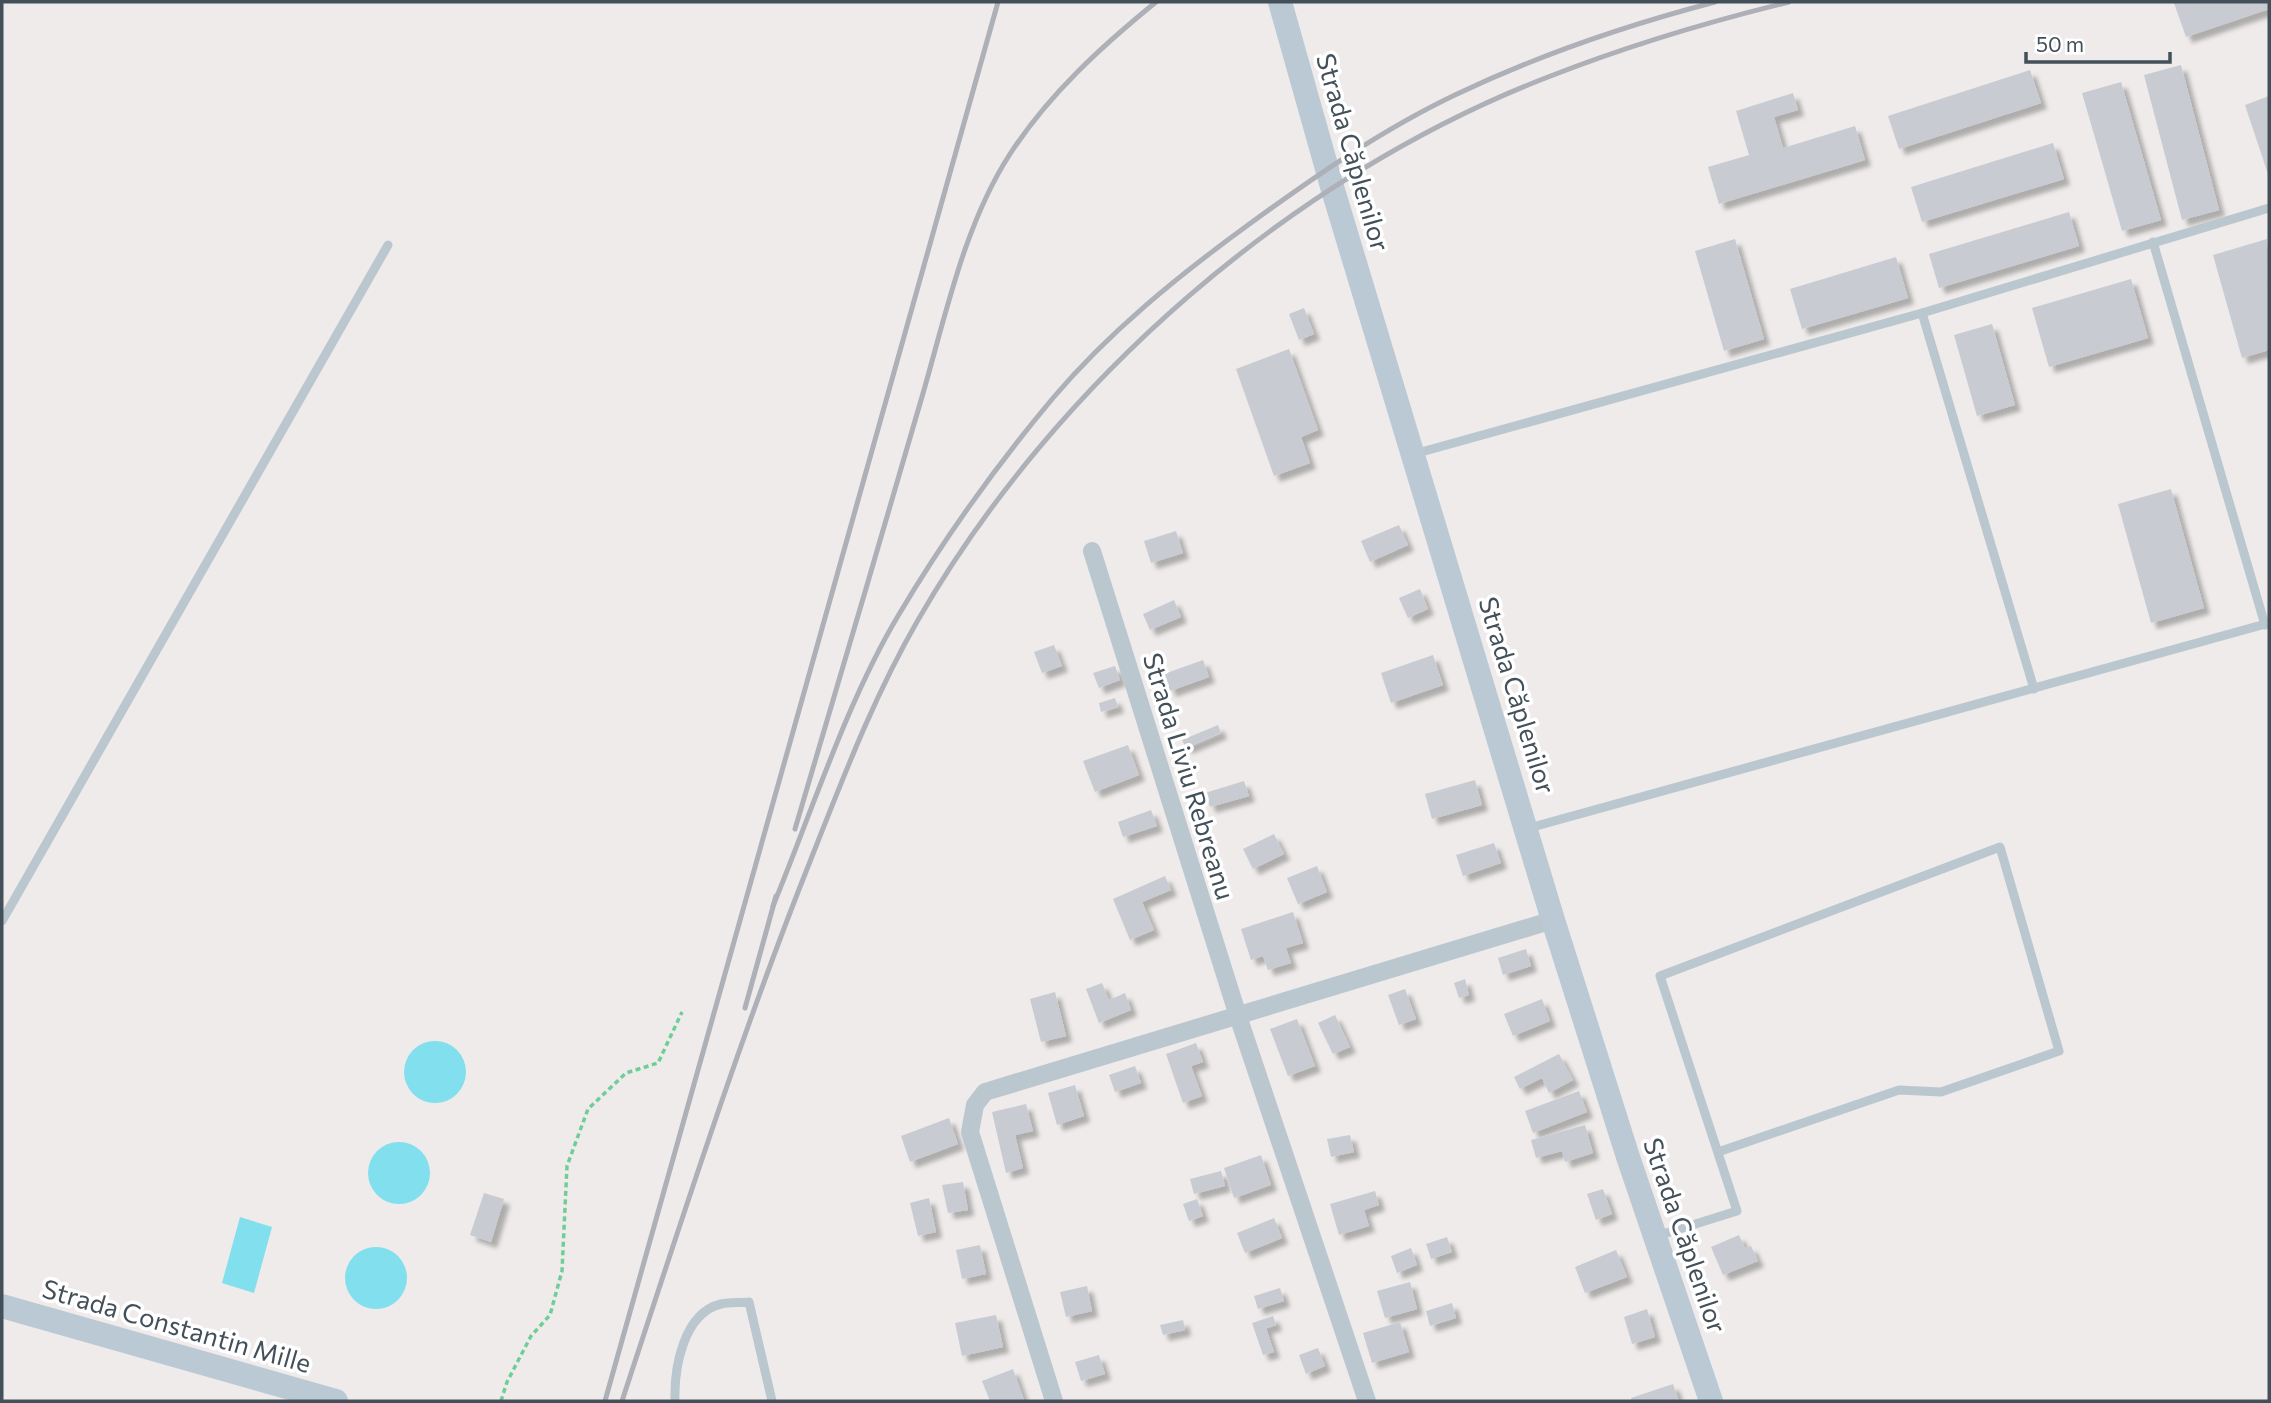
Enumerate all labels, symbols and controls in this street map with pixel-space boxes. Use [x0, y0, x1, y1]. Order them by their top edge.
scale bar [2026, 21, 2170, 65]
text: 50 m [2036, 31, 2084, 56]
street label: Strada Căplenilor [1311, 50, 1397, 254]
street label: Strada Căplenilor [1473, 593, 1563, 797]
street label: Strada Liviu Rebreanu [1138, 649, 1242, 903]
street label: Strada Căplenilor [1638, 1133, 1734, 1337]
street label: Strada Constantin Mille [39, 1272, 315, 1378]

